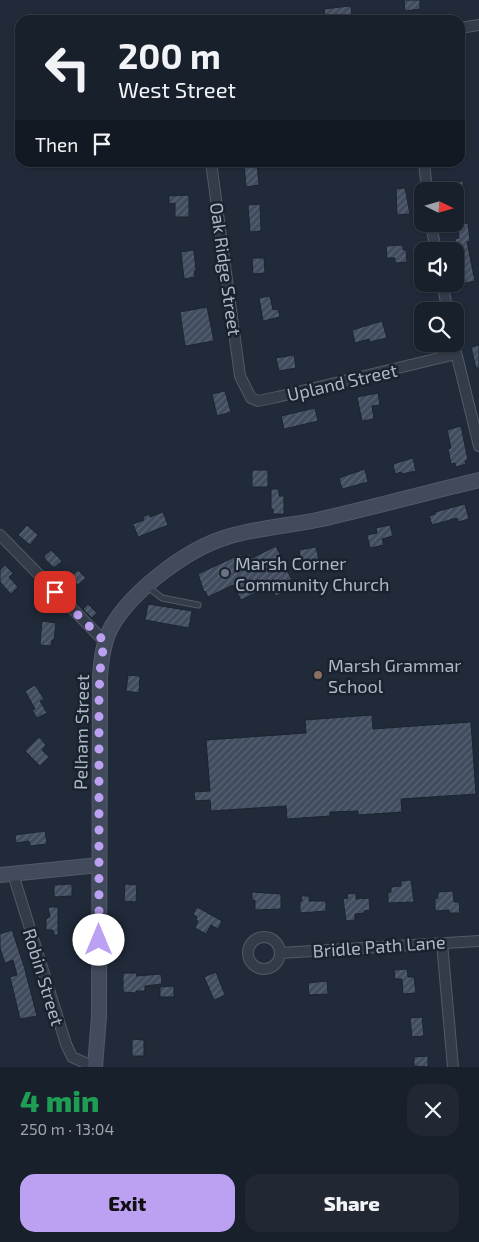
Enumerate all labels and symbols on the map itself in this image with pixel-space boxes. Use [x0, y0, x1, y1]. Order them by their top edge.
north arrow [414, 182, 464, 232]
street label: Oak Ridge Street [206, 201, 246, 337]
street label: Upland Street [285, 359, 399, 405]
place label: Marsh Corner Community Church [235, 552, 389, 595]
marker: Marsh Corner Community Church [219, 567, 231, 579]
pin [34, 571, 76, 613]
place label: Marsh Grammar School [328, 654, 462, 697]
marker: Marsh Grammar School [312, 669, 324, 681]
street label: Pelham Street [69, 674, 93, 790]
position arrow [72, 913, 124, 965]
street label: Robin Street [19, 926, 69, 1028]
street label: Bridle Path Lane [312, 930, 446, 962]

